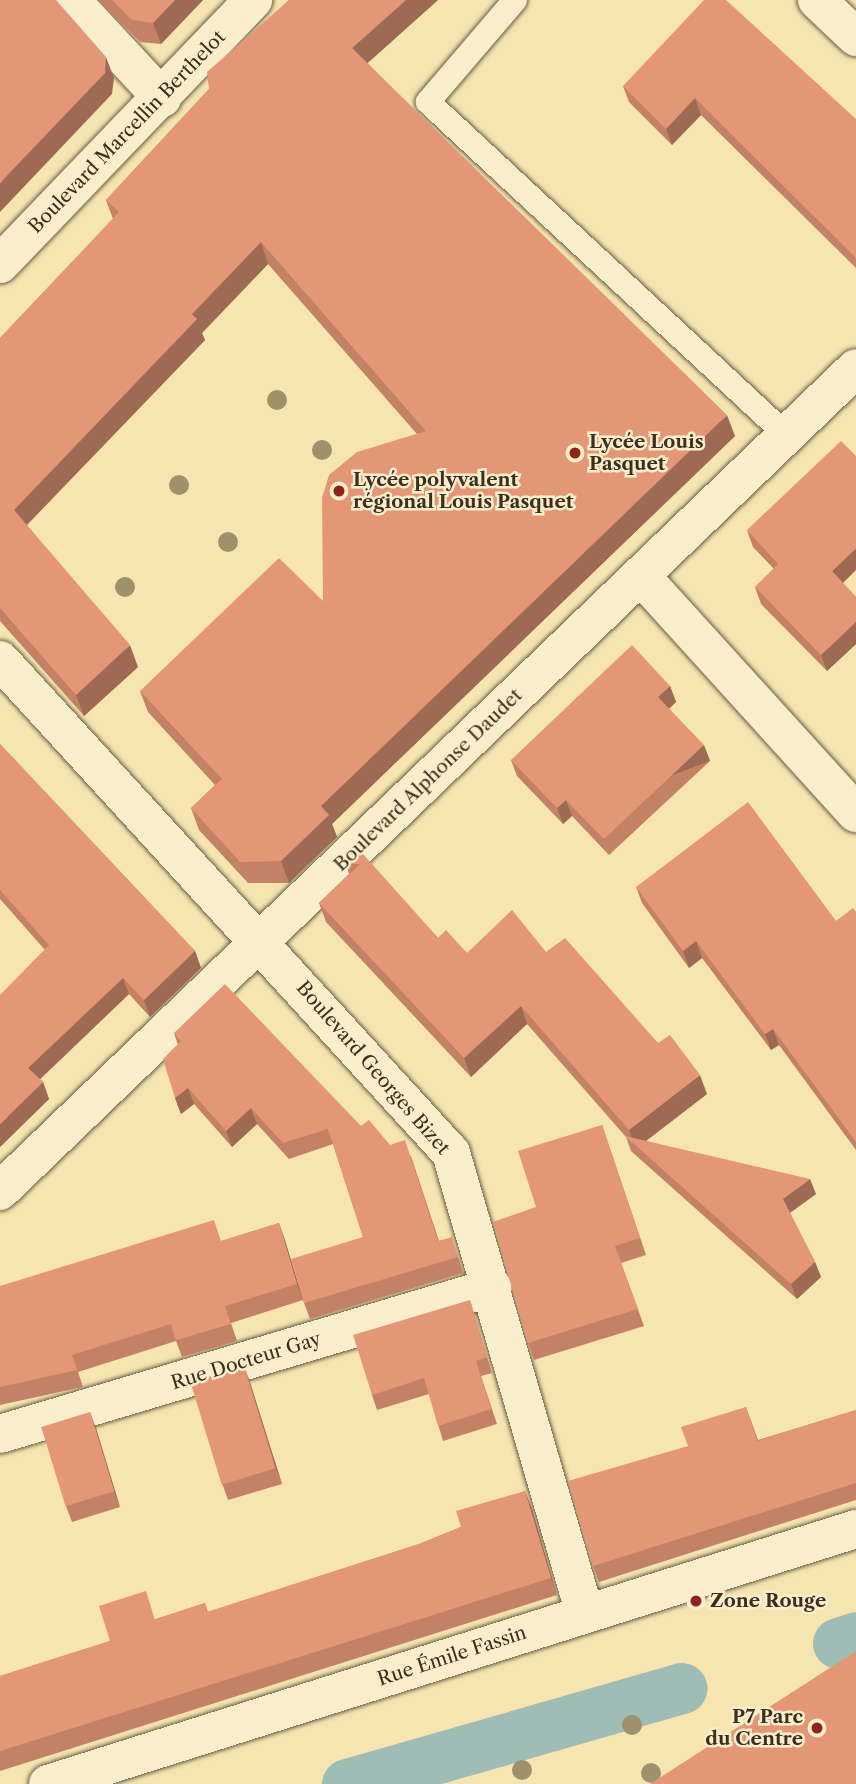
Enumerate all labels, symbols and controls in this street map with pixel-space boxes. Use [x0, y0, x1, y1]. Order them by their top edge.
street label: Boulevard Marcellin Berthelot [24, 26, 230, 238]
place label: Lycée Louis Pasquet [589, 431, 704, 475]
marker: Lycée Louis Pasquet [567, 445, 583, 461]
place label: Lycée polyvalent régional Louis Pasquet [353, 469, 573, 513]
marker: Lycée polyvalent régional Louis Pasquet [331, 483, 347, 499]
street label: Boulevard Alphonse Daudet [329, 684, 527, 876]
street label: Boulevard Georges Bizet [291, 977, 455, 1159]
street label: Rue Docteur Gay [168, 1327, 324, 1395]
place label: Zone Rouge [710, 1590, 826, 1612]
marker: Zone Rouge [688, 1593, 704, 1609]
street label: Rue Émile Fassin [375, 1621, 529, 1691]
place label: P7 Parc du Centre [705, 1706, 803, 1750]
marker: P7 Parc du Centre [809, 1720, 825, 1736]

